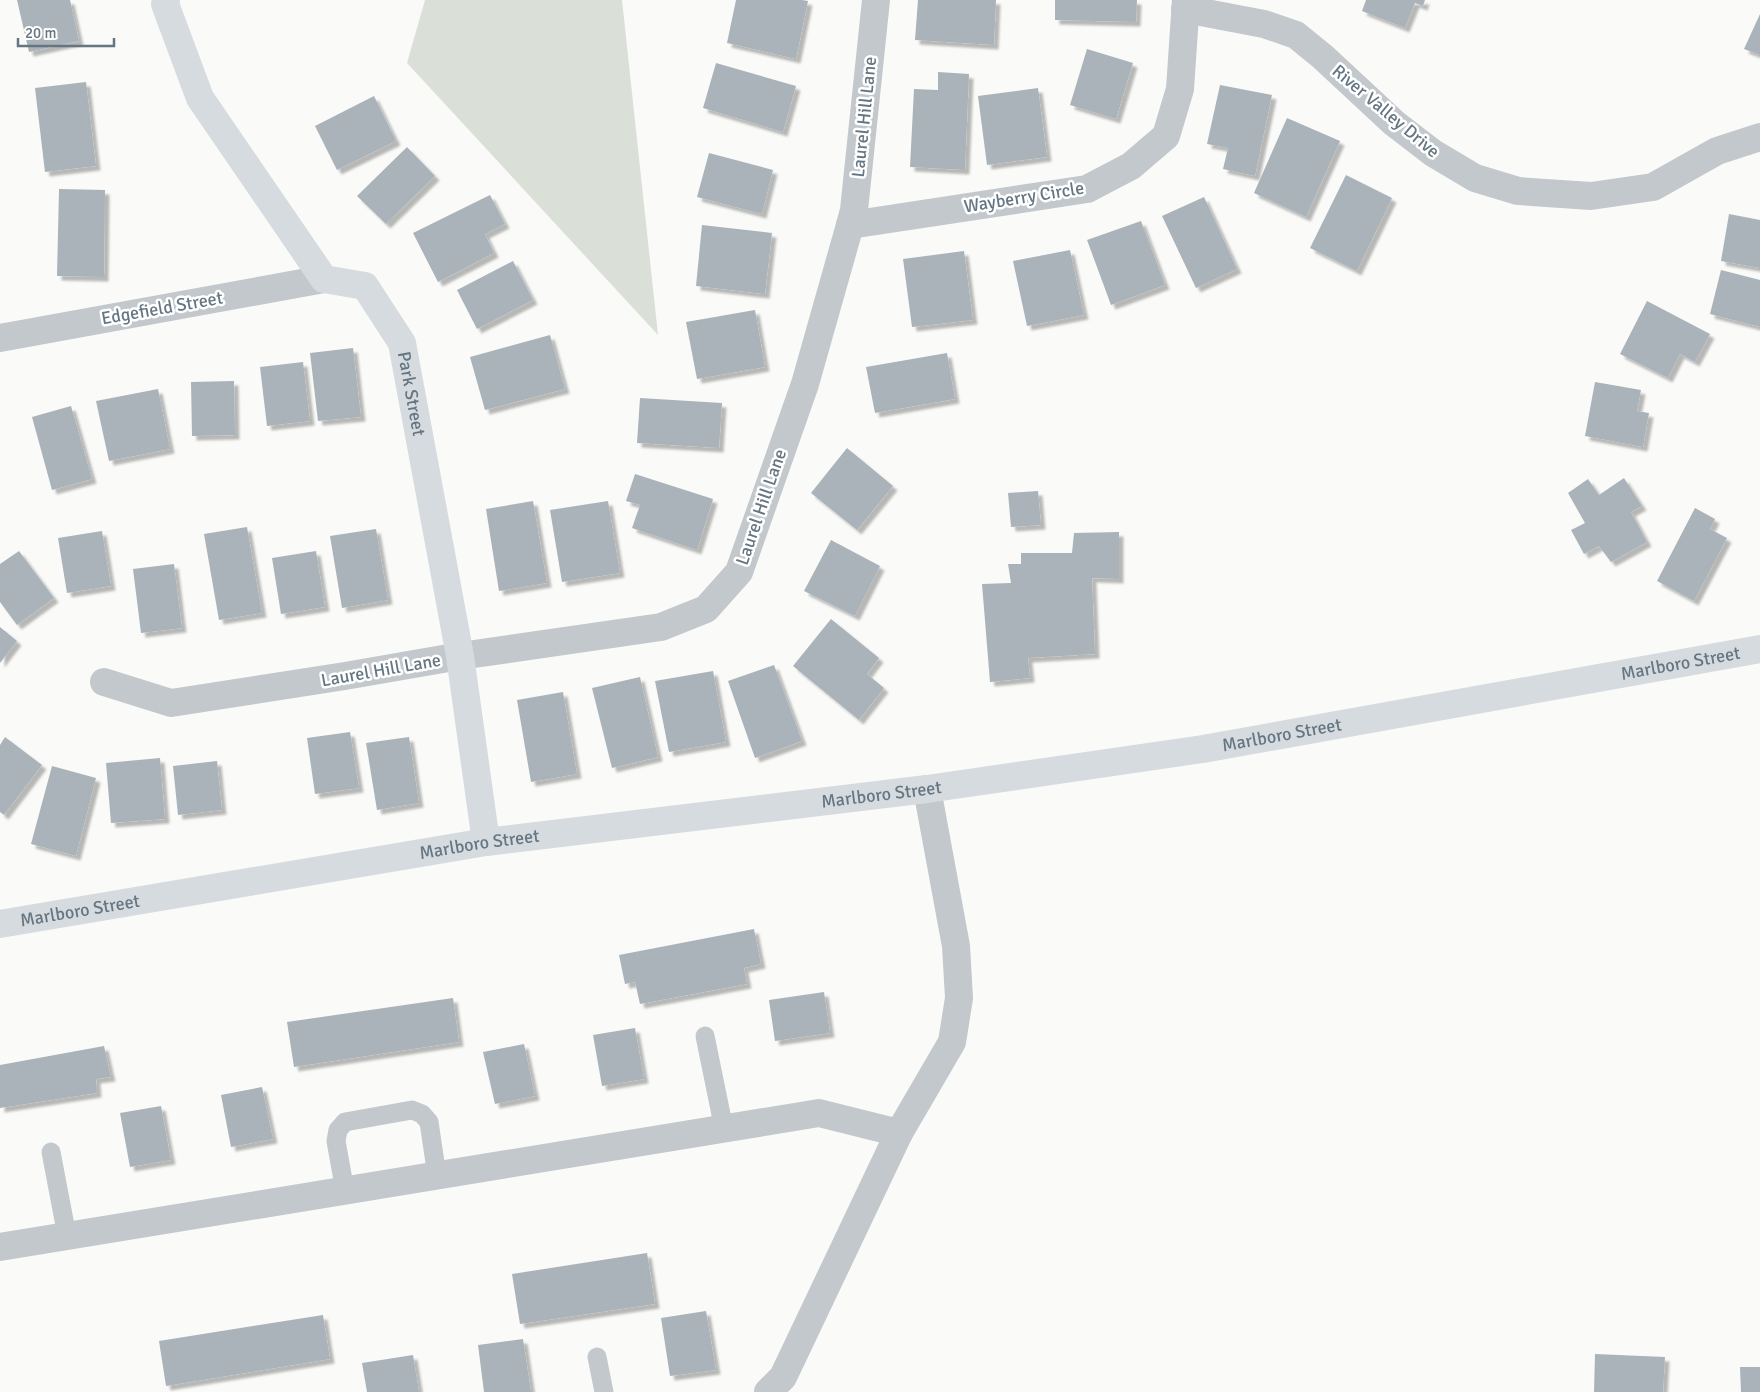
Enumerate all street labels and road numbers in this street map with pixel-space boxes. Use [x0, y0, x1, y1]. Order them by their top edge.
street label: Laurel Hill Lane [847, 56, 881, 178]
street label: River Valley Drive [1328, 60, 1444, 162]
street label: Wayberry Circle [962, 177, 1086, 217]
street label: Edgefield Street [99, 286, 225, 330]
street label: Park Street [393, 350, 430, 438]
street label: Laurel Hill Lane [731, 446, 791, 568]
street label: Marlboro Street [1619, 642, 1742, 685]
street label: Laurel Hill Lane [319, 649, 443, 691]
street label: Marlboro Street [1220, 713, 1343, 756]
street label: Marlboro Street [820, 776, 943, 813]
street label: Marlboro Street [418, 825, 541, 864]
street label: Marlboro Street [18, 890, 141, 931]

